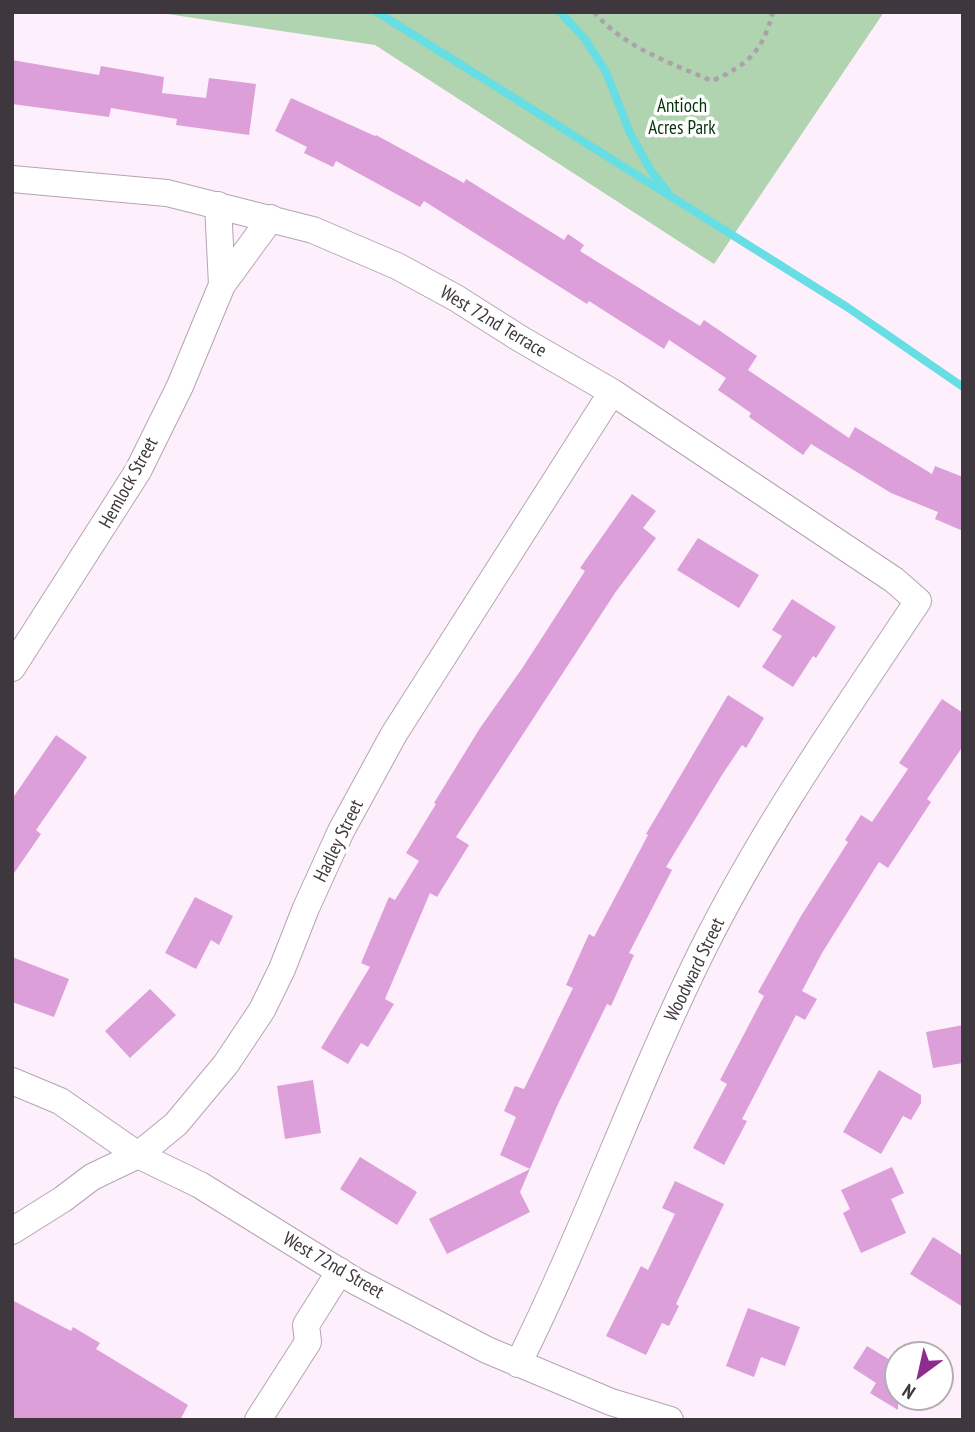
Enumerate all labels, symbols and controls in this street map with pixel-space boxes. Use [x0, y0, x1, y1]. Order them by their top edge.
park label: Antioch Acres Park [648, 96, 716, 140]
street label: West 72nd Terrace [436, 281, 550, 363]
street label: Hemlock Street [95, 434, 163, 532]
street label: Hadley Street [309, 796, 369, 886]
street label: Woodward Street [660, 915, 730, 1025]
street label: West 72nd Street [279, 1228, 387, 1304]
north arrow [884, 1341, 954, 1411]
text: N [898, 1379, 919, 1405]

